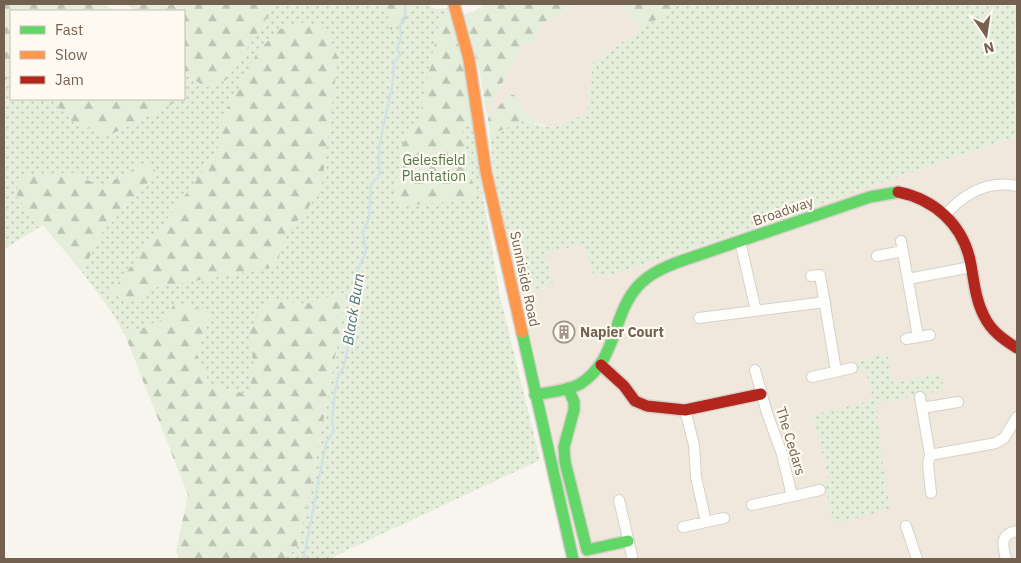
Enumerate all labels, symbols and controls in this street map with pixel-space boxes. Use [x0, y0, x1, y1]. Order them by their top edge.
legend [10, 10, 185, 100]
north arrow [961, 10, 1011, 60]
text: Fast [55, 20, 83, 39]
text: N [982, 38, 996, 58]
text: Slow [55, 45, 88, 64]
text: Jam [55, 70, 84, 89]
park label: Gelesfield Plantation [402, 151, 466, 185]
street label: Broadway [750, 192, 816, 230]
street label: Sunniside Road [506, 230, 544, 328]
water label: Black Burn [338, 272, 368, 346]
building icon: Napier Court [552, 320, 576, 344]
place label: Napier Court [580, 323, 664, 341]
street label: The Cedars [772, 404, 810, 478]

